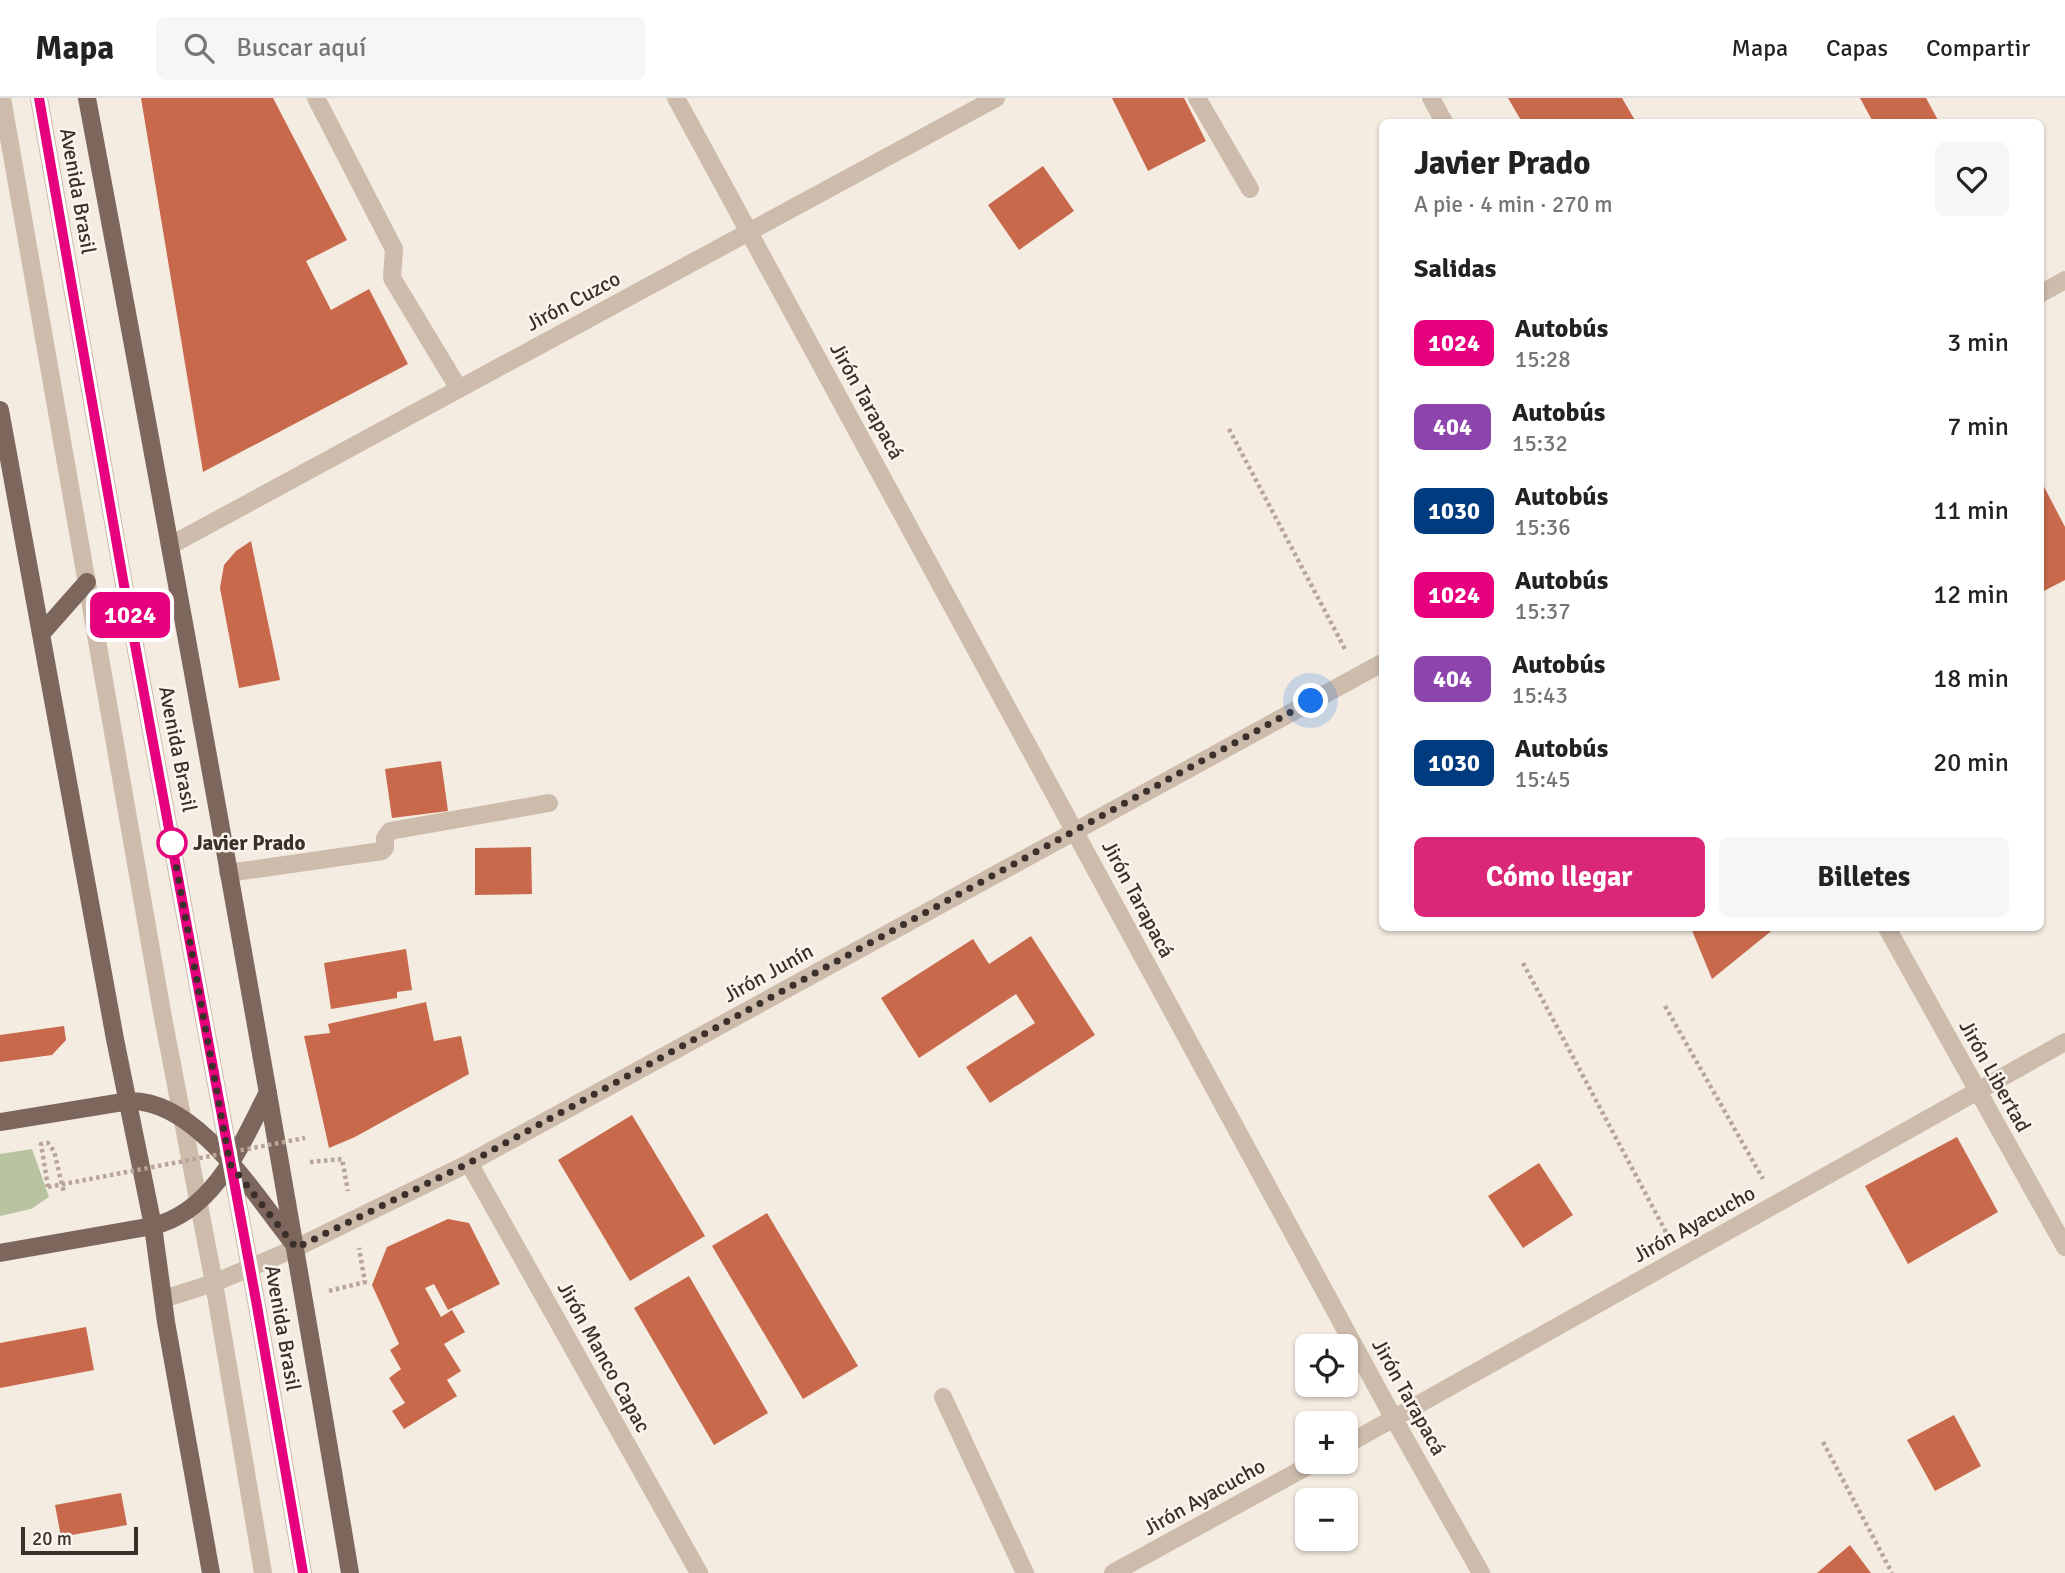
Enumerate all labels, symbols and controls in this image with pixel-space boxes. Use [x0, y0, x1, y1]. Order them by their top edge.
search box [156, 17, 646, 80]
text: Mapa [35, 28, 114, 69]
icon: search [180, 29, 218, 67]
text: Buscar aquí [236, 32, 366, 64]
text: Mapa [1732, 33, 1788, 63]
text: Capas [1826, 33, 1888, 63]
text: Compartir [1926, 33, 2030, 63]
street label: Avenida Brasil [54, 126, 102, 256]
button: heart [1935, 142, 2009, 216]
text: Javier Prado [1414, 143, 1591, 184]
text: A pie · 4 min · 270 m [1414, 190, 1613, 219]
text: Salidas [1414, 253, 1496, 285]
street label: Jirón Cuzco [521, 265, 625, 337]
text: Autobús [1515, 313, 1608, 345]
text: 3 min [1947, 327, 2009, 359]
text: 1024 [1428, 328, 1480, 358]
street label: Jirón Tarapacá [824, 338, 910, 464]
text: 15:28 [1515, 345, 1571, 374]
text: Autobús [1512, 397, 1605, 429]
text: 7 min [1947, 411, 2009, 443]
text: 404 [1433, 412, 1472, 442]
text: 15:32 [1512, 429, 1568, 458]
text: Autobús [1515, 481, 1608, 513]
text: 11 min [1933, 495, 2009, 527]
text: 1030 [1428, 496, 1480, 526]
text: 15:36 [1515, 513, 1571, 542]
text: Autobús [1515, 565, 1608, 597]
text: 12 min [1933, 579, 2009, 611]
text: 1024 [1428, 580, 1480, 610]
line badge: 1024 [81, 592, 179, 638]
text: 15:37 [1515, 597, 1571, 626]
text: 1024 [104, 600, 156, 630]
text: Autobús [1512, 649, 1605, 681]
text: 18 min [1933, 663, 2009, 695]
text: 404 [1433, 664, 1472, 694]
text: 15:43 [1512, 681, 1568, 710]
your location [1293, 683, 1328, 718]
street label: Avenida Brasil [153, 684, 203, 814]
text: Autobús [1515, 733, 1608, 765]
text: 20 min [1933, 747, 2009, 779]
text: 1030 [1428, 748, 1480, 778]
text: 15:45 [1515, 765, 1571, 794]
marker: Javier Prado [157, 828, 187, 858]
place label: Javier Prado [193, 830, 305, 856]
street label: Jirón Tarapacá [1096, 836, 1180, 962]
button: Cómo llegar [1414, 837, 1705, 917]
button: Billetes [1719, 837, 2009, 917]
street label: Jirón Junín [718, 938, 818, 1008]
street label: Jirón Libertad [1953, 1015, 2037, 1137]
street label: Jirón Ayacucho [1628, 1180, 1760, 1268]
street label: Avenida Brasil [259, 1263, 307, 1393]
street label: Jirón Manco Capac [552, 1277, 656, 1437]
map controls [1295, 1334, 1358, 1551]
button: locate [1295, 1334, 1358, 1397]
street label: Jirón Tarapacá [1366, 1334, 1452, 1460]
button: + [1295, 1411, 1358, 1474]
street label: Jirón Ayacucho [1138, 1453, 1270, 1541]
button: − [1295, 1488, 1358, 1551]
scale bar [21, 1524, 138, 1556]
text: 20 m [32, 1527, 72, 1551]

